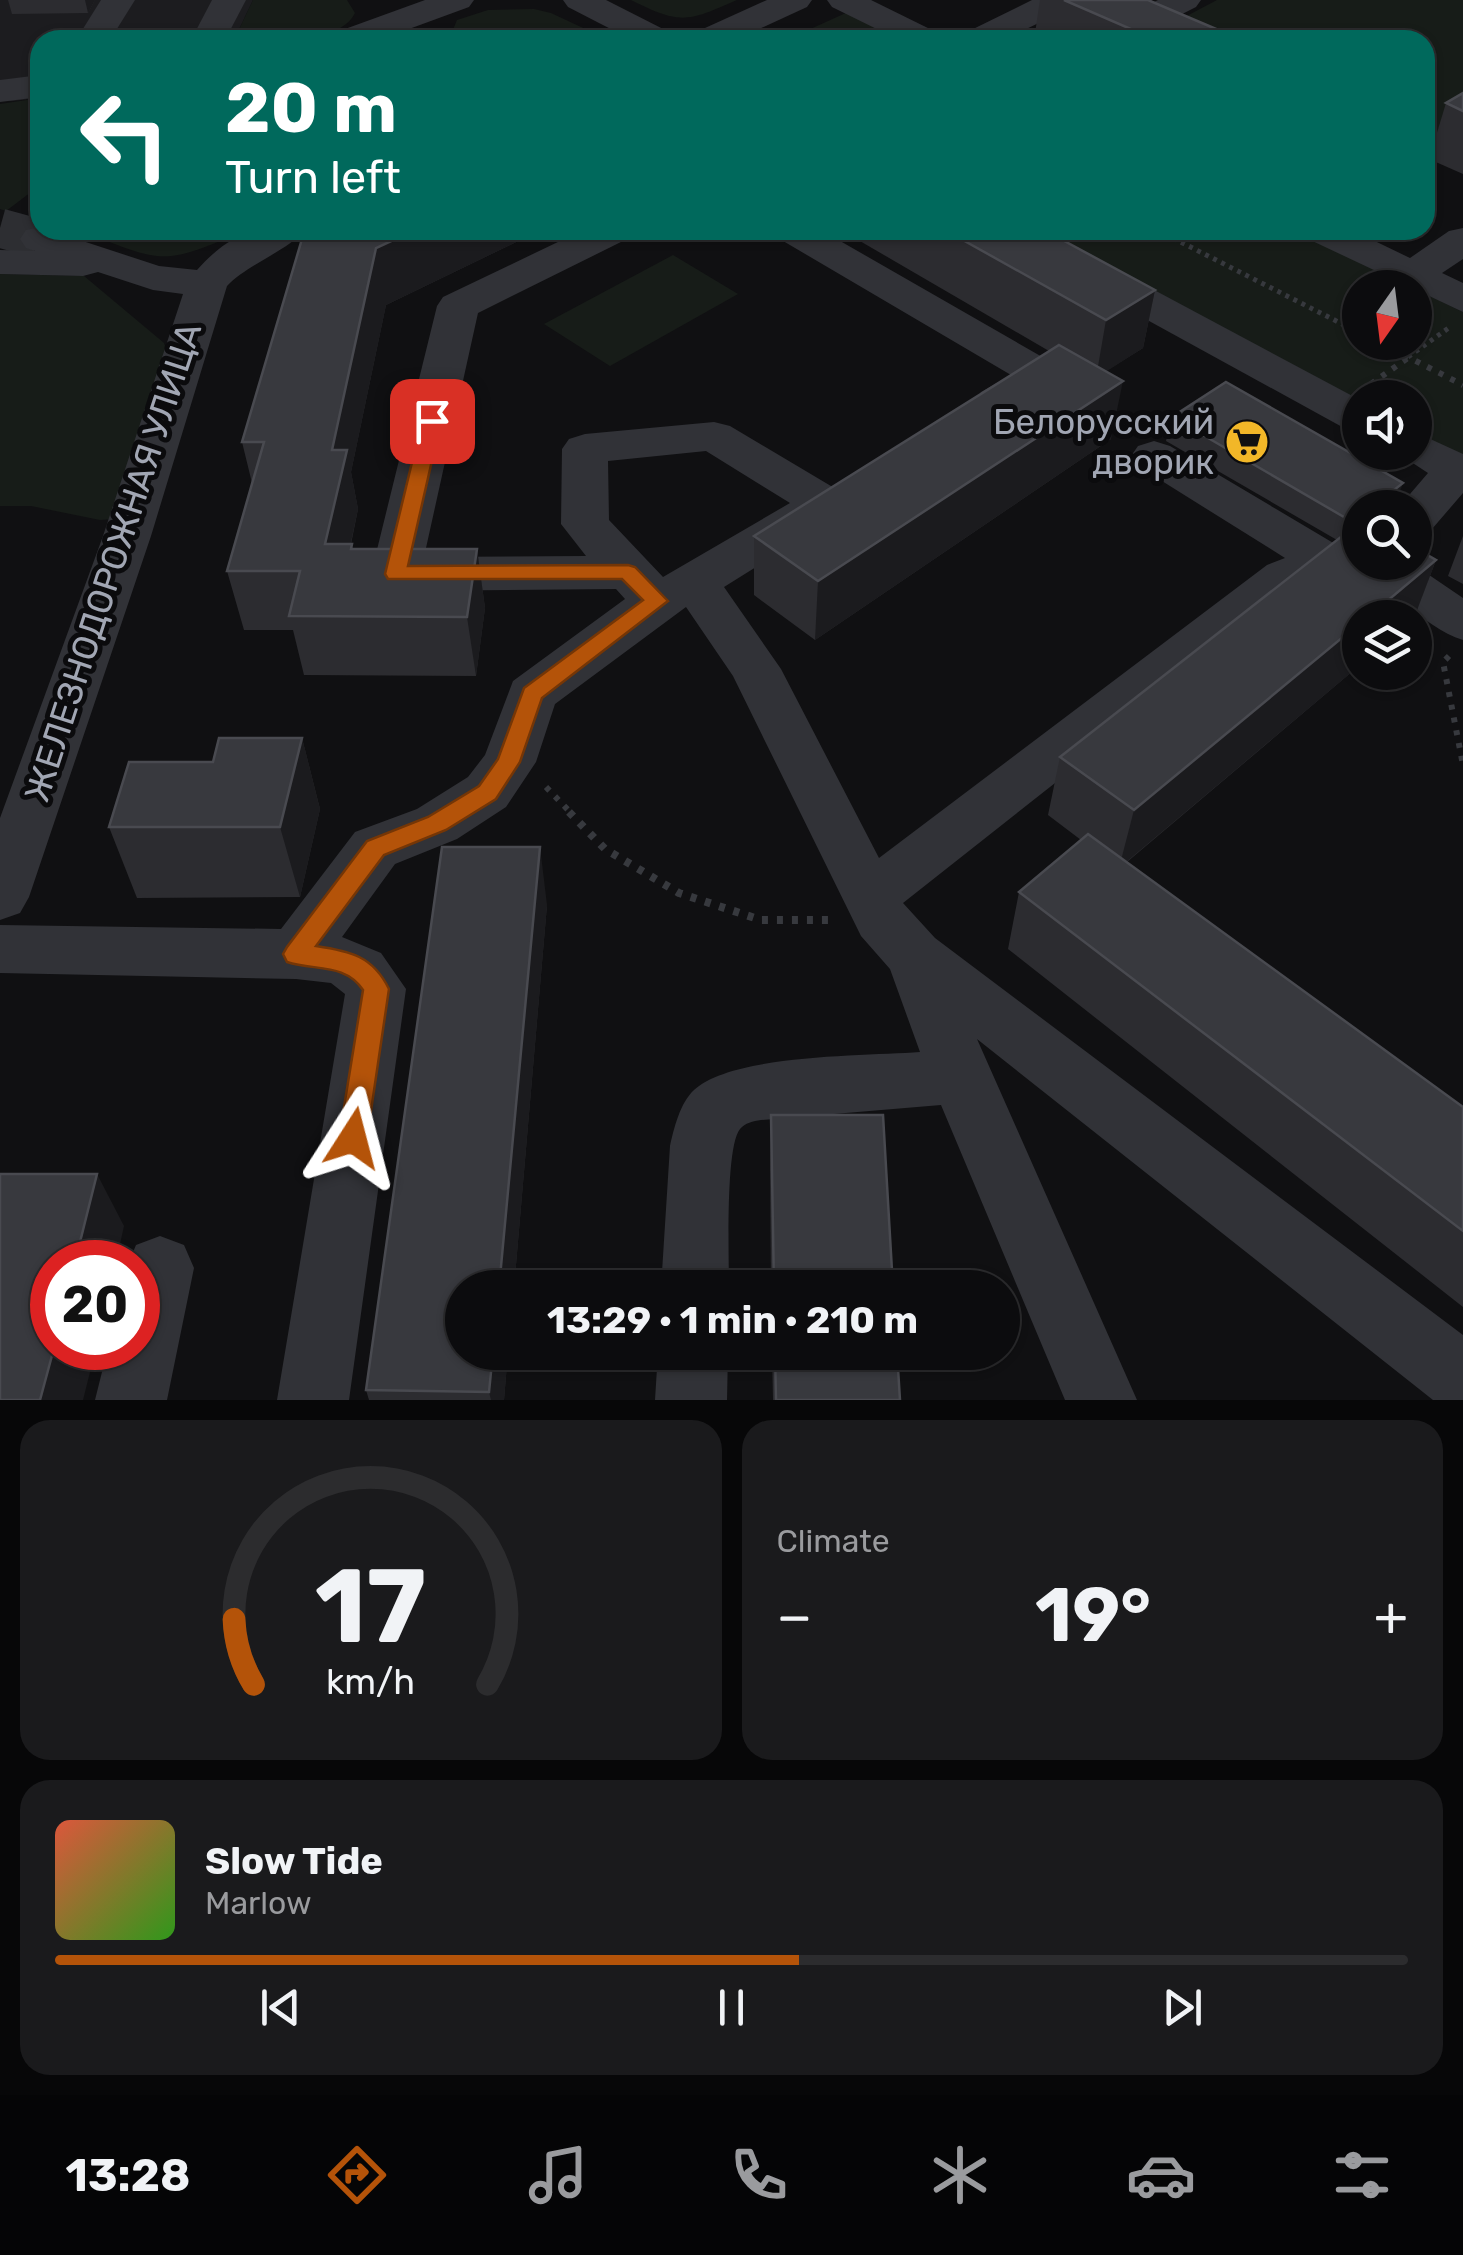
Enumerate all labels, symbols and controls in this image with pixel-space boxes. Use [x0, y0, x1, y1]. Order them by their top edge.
text: 20 m [225, 67, 397, 150]
icon: left [60, 70, 190, 200]
text: Turn left [225, 151, 401, 204]
north arrow [1342, 270, 1432, 360]
map controls [1342, 270, 1432, 690]
street label: ЖЕЛЕЗНОДОРОЖНАЯ УЛИЦА [16, 317, 210, 807]
pin [390, 379, 475, 464]
button: sound [1342, 380, 1432, 470]
icon: arrive [405, 394, 460, 449]
place label: Белорусский дворик [993, 401, 1214, 483]
supermarket icon: Белорусский дворик [1224, 419, 1270, 465]
button: search [1342, 490, 1432, 580]
button: layers [1342, 600, 1432, 690]
position arrow [301, 1086, 405, 1190]
speed limit sign: 20 [30, 1240, 160, 1370]
text: 13:29 · 1 min · 210 m [547, 1297, 918, 1343]
text: Climate [777, 1522, 890, 1560]
text: 17 [315, 1545, 426, 1668]
text: 19° [1035, 1571, 1151, 1660]
text: − [777, 1584, 812, 1649]
text: + [1374, 1584, 1408, 1649]
text: km/h [326, 1661, 415, 1703]
text: Slow Tide [205, 1838, 383, 1884]
text: Marlow [205, 1884, 312, 1922]
icon: previous [253, 1980, 308, 2035]
icon: pause [704, 1980, 759, 2035]
icon: next [1155, 1980, 1210, 2035]
icon: directions [322, 2140, 392, 2210]
icon: music [523, 2140, 593, 2210]
icon: phone [724, 2140, 794, 2210]
icon: climate [925, 2140, 995, 2210]
icon: car [1126, 2140, 1196, 2210]
icon: filters [1327, 2140, 1397, 2210]
text: 13:28 [66, 2149, 190, 2202]

